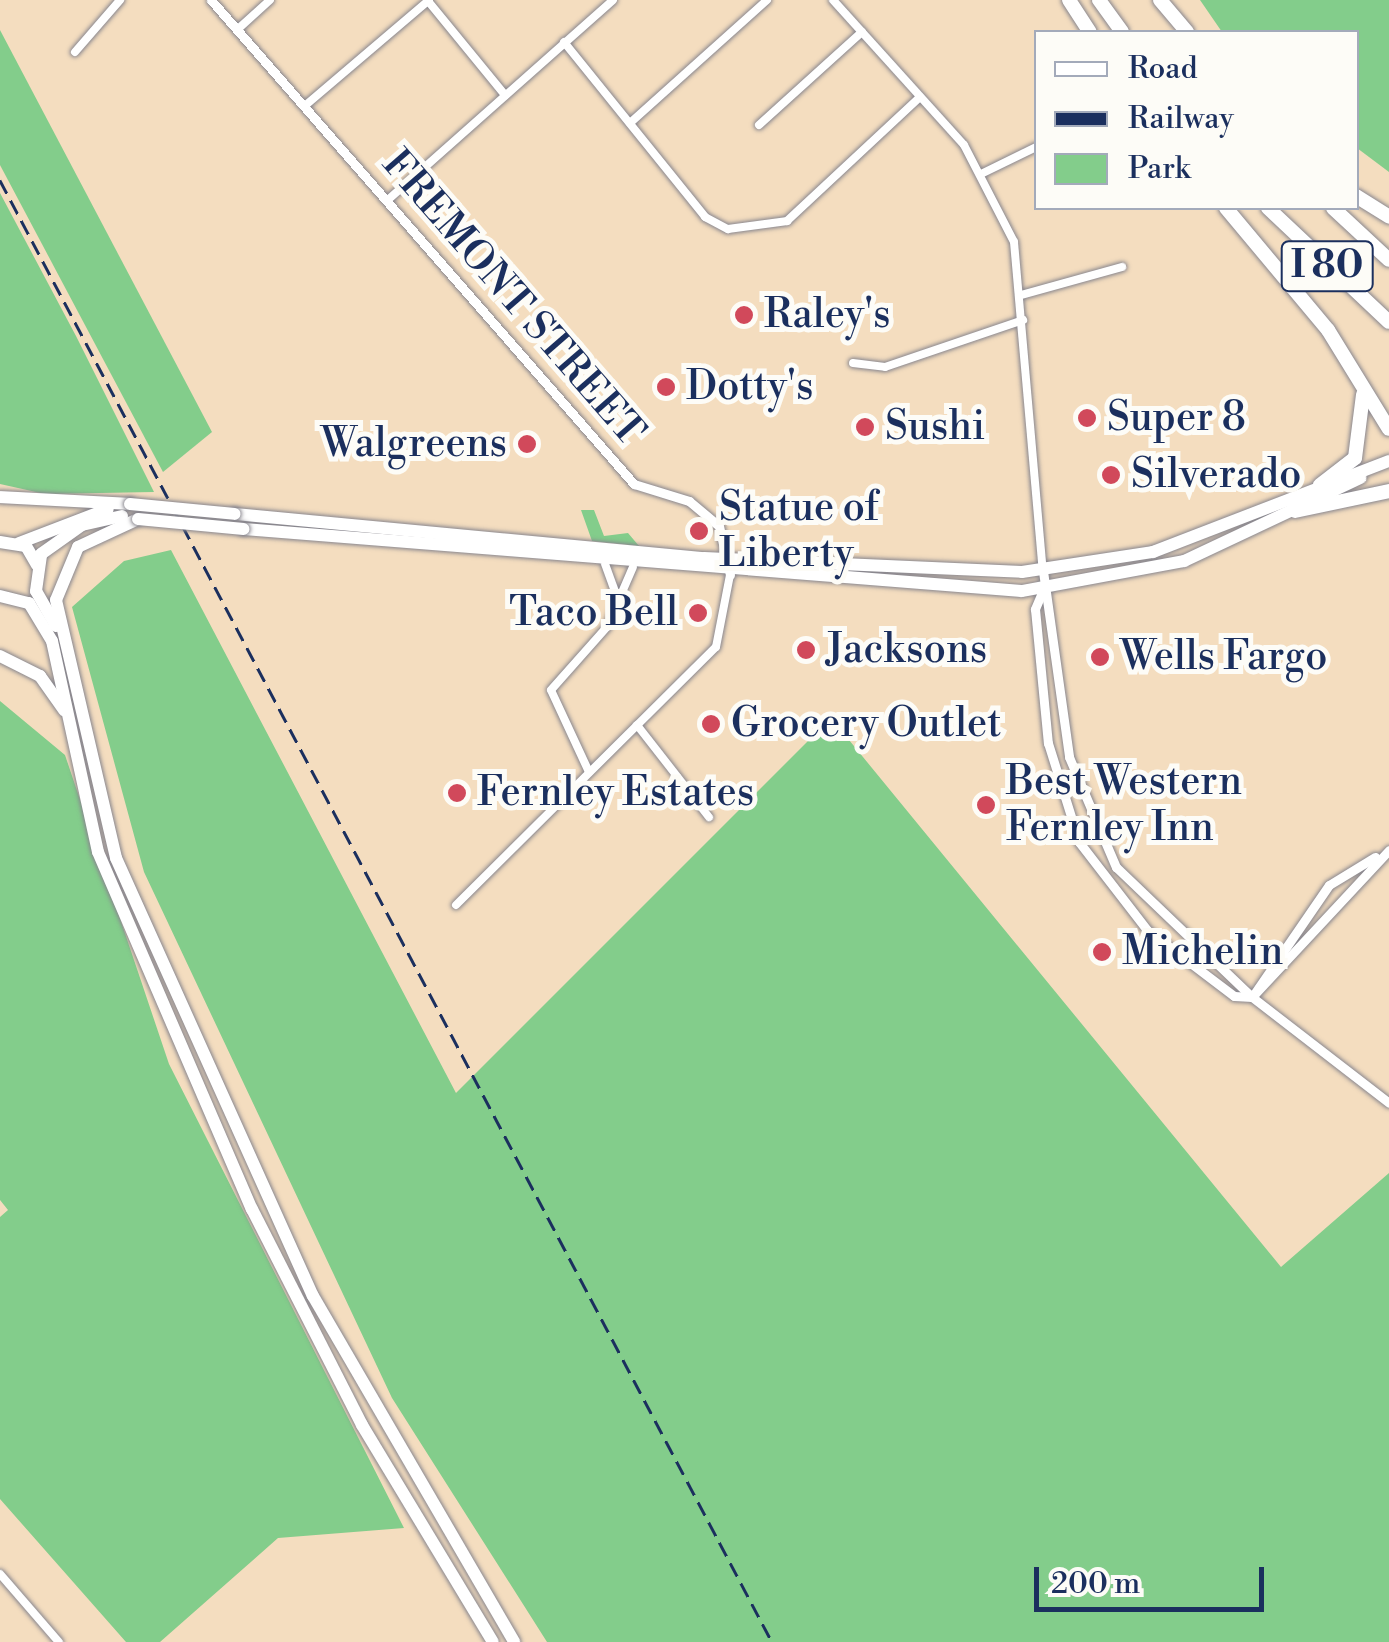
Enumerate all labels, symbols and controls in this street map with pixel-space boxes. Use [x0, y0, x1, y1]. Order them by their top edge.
legend [1034, 30, 1359, 210]
text: Road [1128, 50, 1198, 88]
text: Railway [1128, 100, 1234, 138]
street label: FREMONT STREET [372, 141, 654, 455]
text: Park [1128, 150, 1190, 188]
road number: I 80 [1280, 233, 1374, 299]
place label: Raley's [764, 291, 891, 339]
marker: Raley's [733, 304, 755, 326]
place label: Dotty's [686, 363, 813, 411]
marker: Dotty's [655, 376, 677, 398]
place label: Super 8 [1107, 394, 1246, 442]
place label: Sushi [885, 403, 985, 451]
marker: Super 8 [1076, 407, 1098, 429]
marker: Sushi [854, 416, 876, 438]
place label: Walgreens [321, 420, 507, 468]
marker: Walgreens [516, 433, 538, 455]
place label: Silverado [1131, 451, 1301, 499]
marker: Silverado [1100, 464, 1122, 486]
place label: Statue of Liberty [719, 484, 879, 578]
marker: Statue of Liberty [688, 520, 710, 542]
place label: Taco Bell [509, 589, 678, 637]
marker: Taco Bell [687, 602, 709, 624]
place label: Jacksons [826, 626, 987, 674]
place label: Wells Fargo [1120, 633, 1328, 681]
marker: Jacksons [795, 639, 817, 661]
marker: Wells Fargo [1089, 646, 1111, 668]
place label: Grocery Outlet [731, 700, 1001, 748]
marker: Grocery Outlet [700, 713, 722, 735]
place label: Best Western Fernley Inn [1006, 758, 1242, 852]
place label: Fernley Estates [477, 769, 754, 817]
marker: Fernley Estates [446, 782, 468, 804]
marker: Best Western Fernley Inn [975, 794, 997, 816]
place label: Michelin [1122, 928, 1283, 976]
marker: Michelin [1091, 941, 1113, 963]
scale bar [1039, 1547, 1269, 1609]
text: 200 m [1051, 1565, 1140, 1603]

